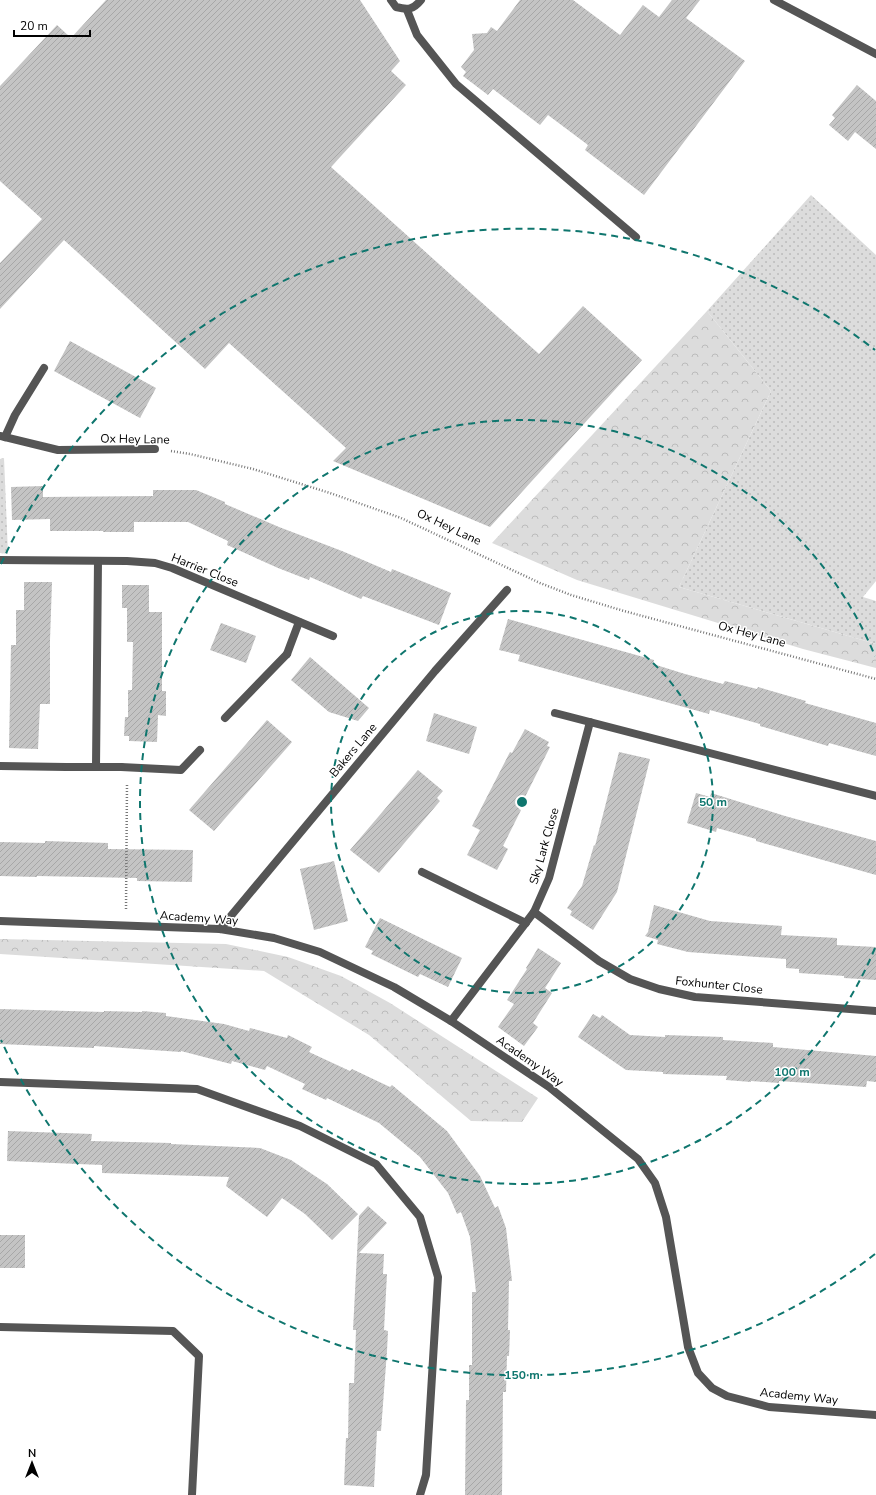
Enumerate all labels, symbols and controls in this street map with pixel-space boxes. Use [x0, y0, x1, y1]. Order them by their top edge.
scale bar [14, 12, 90, 38]
text: 20 m [20, 18, 48, 34]
street label: Ox Hey Lane [100, 430, 170, 448]
street label: Ox Hey Lane [414, 505, 484, 549]
street label: Harrier Close [169, 549, 241, 591]
street label: Ox Hey Lane [716, 617, 788, 651]
street label: Bakers Lane [326, 720, 380, 780]
text: 50 m [699, 794, 727, 810]
centre of rings [515, 795, 529, 809]
street label: Sky Lark Close [525, 806, 563, 886]
street label: Academy Way [159, 907, 239, 929]
street label: Foxhunter Close [674, 972, 764, 998]
street label: Academy Way [493, 1032, 567, 1091]
text: 100 m [774, 1064, 810, 1080]
text: 150 m [504, 1367, 540, 1383]
street label: Academy Way [759, 1384, 840, 1408]
north arrow [12, 1443, 52, 1483]
text: N [28, 1446, 36, 1461]

